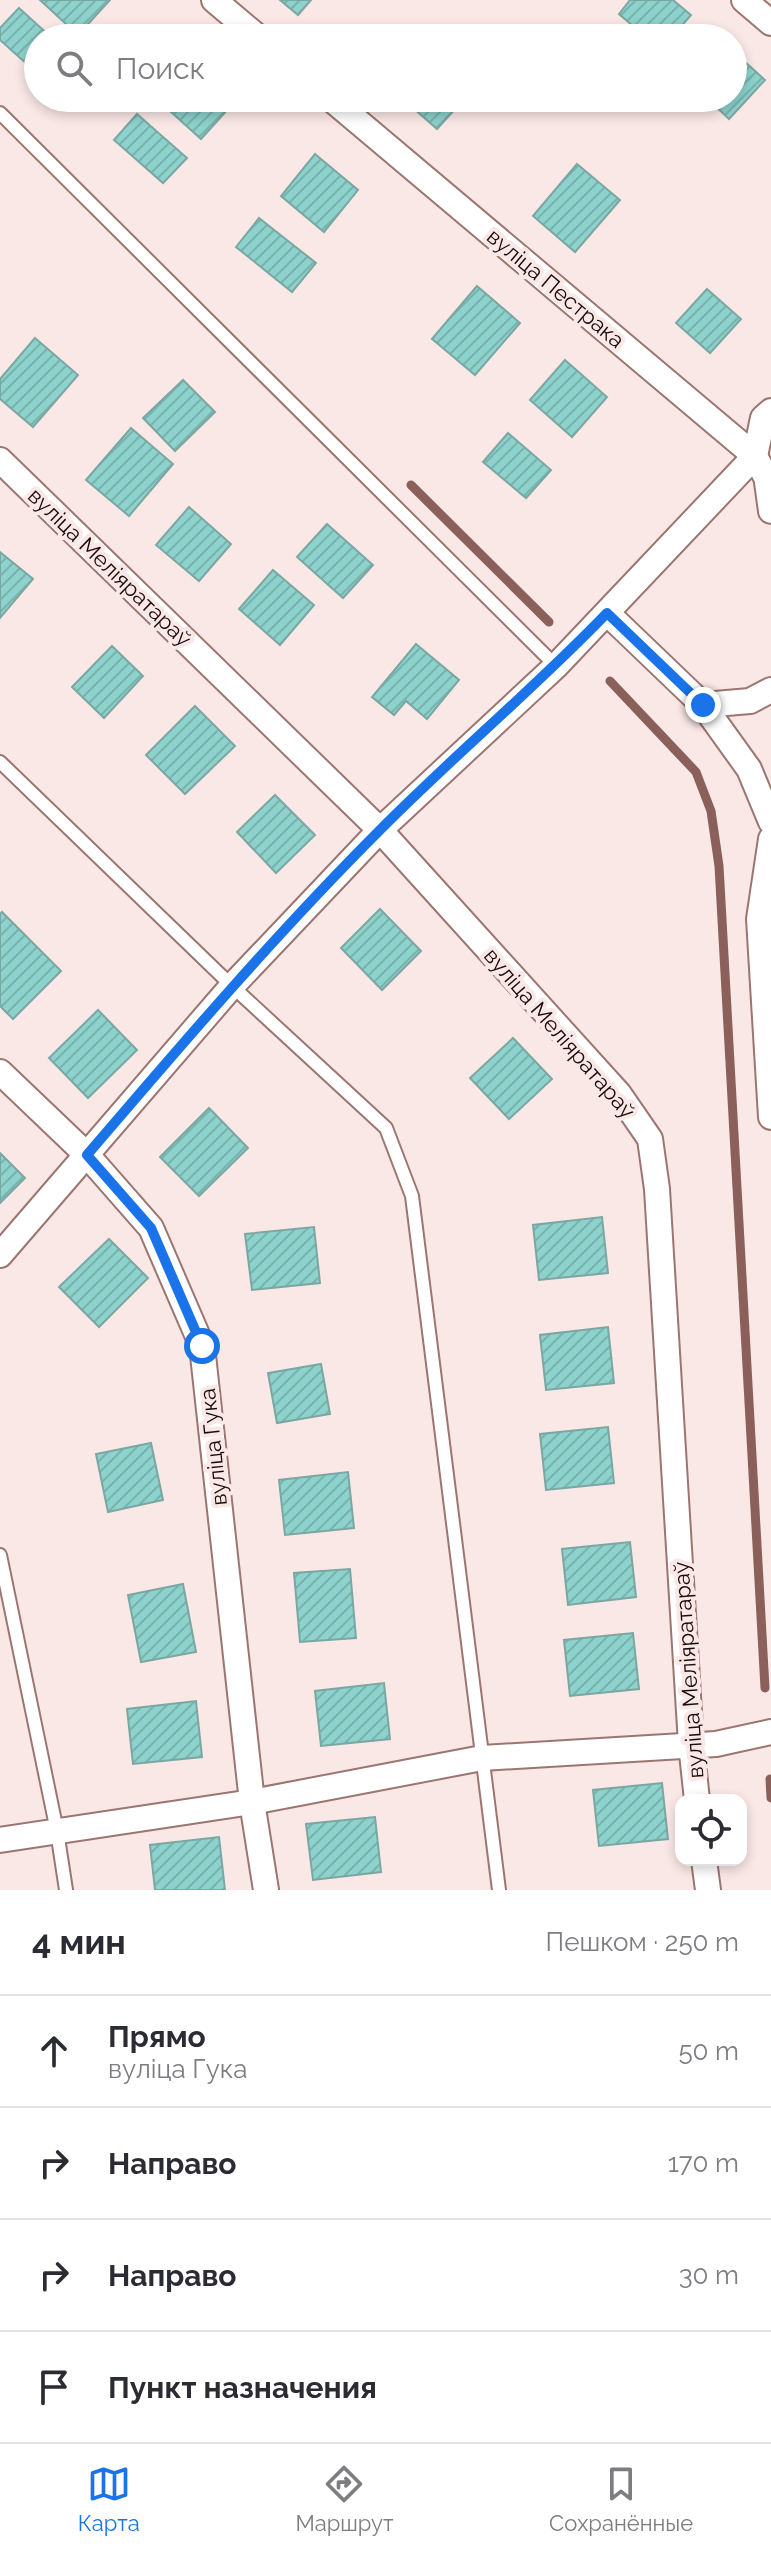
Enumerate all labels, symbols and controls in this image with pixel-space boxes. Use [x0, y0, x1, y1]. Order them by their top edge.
search box [24, 24, 747, 112]
icon: search [52, 46, 96, 90]
text: Поиск [116, 51, 205, 86]
street label: вуліца Пестрака [482, 223, 630, 353]
street label: вуліца Меліяратараў [23, 482, 197, 652]
route end [685, 687, 721, 723]
street label: вуліца Меліяратараў [479, 943, 641, 1123]
route start [184, 1328, 220, 1364]
street label: вуліца Гука [194, 1387, 232, 1507]
street label: вуліца Меліяратараў [667, 1561, 709, 1779]
map controls [675, 1794, 747, 1866]
button: locate [675, 1794, 747, 1866]
text: 4 мин [32, 1922, 126, 1962]
text: Пешком · 250 m [546, 1927, 739, 1957]
text: Прямо [108, 2019, 206, 2054]
icon: ahead [32, 2029, 76, 2073]
text: 50 m [678, 2036, 739, 2066]
text: вуліца Гука [108, 2054, 247, 2084]
icon: right [32, 2141, 76, 2185]
text: Направо [108, 2146, 237, 2181]
text: 170 m [668, 2148, 739, 2178]
icon: right [32, 2253, 76, 2297]
text: Направо [108, 2258, 237, 2293]
text: 30 m [679, 2260, 739, 2290]
icon: arrive [32, 2365, 76, 2409]
text: Пункт назначения [108, 2370, 377, 2405]
tab: Карта [78, 2462, 140, 2536]
tab: Маршрут [295, 2462, 393, 2536]
tab: Сохранённые [549, 2462, 693, 2536]

